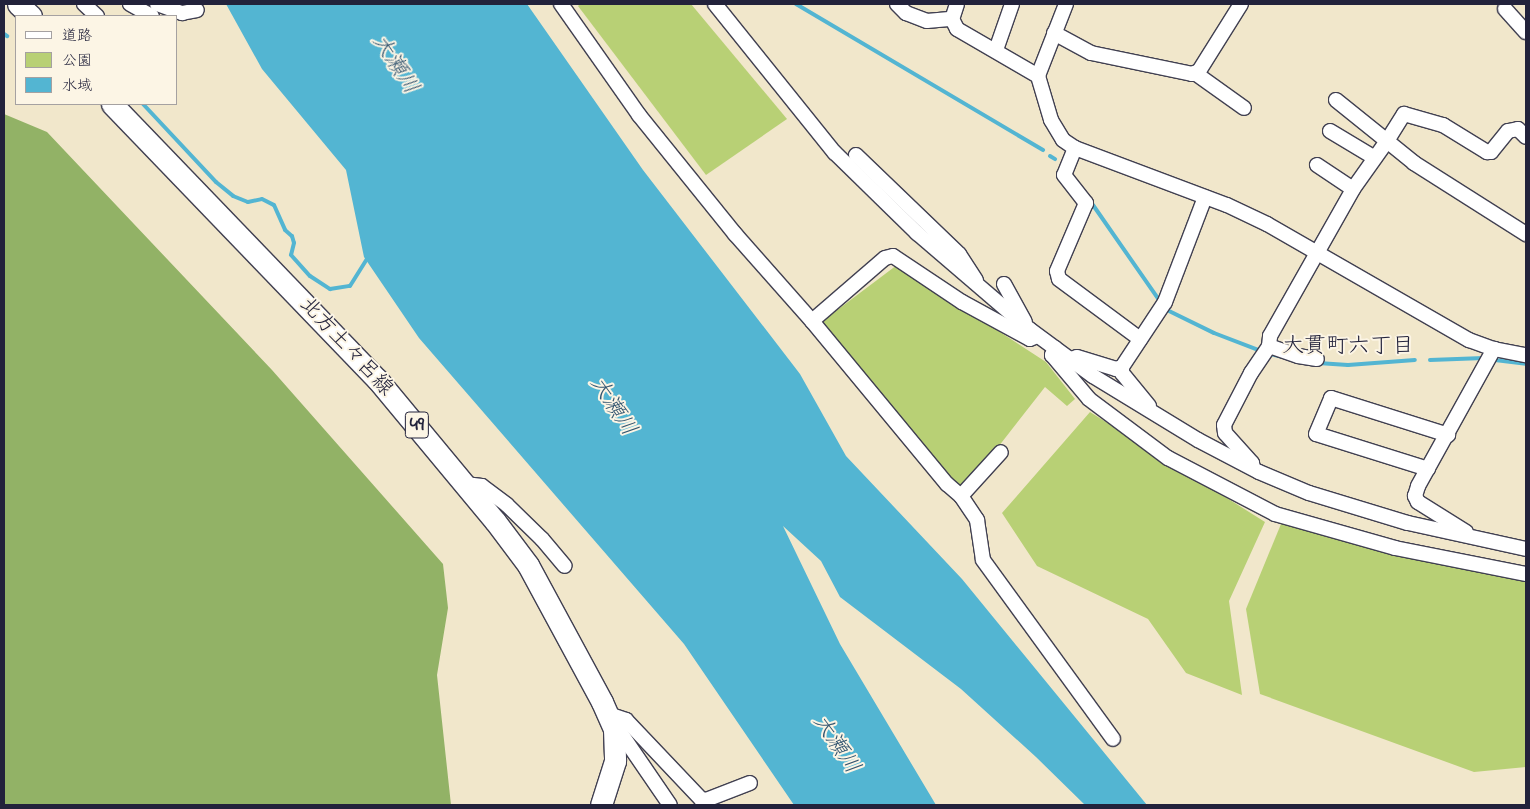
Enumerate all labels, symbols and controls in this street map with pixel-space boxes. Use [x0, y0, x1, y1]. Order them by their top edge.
legend [15, 15, 178, 105]
text: 道路 [62, 25, 92, 47]
water label: 大瀬川 [365, 30, 423, 100]
text: 公園 [62, 50, 92, 72]
text: 水域 [62, 75, 92, 97]
street label: 北方土々呂線 [294, 292, 398, 402]
district label: 大貫町六丁目 [1282, 335, 1414, 361]
water label: 大瀬川 [583, 372, 641, 442]
road number: 49 [404, 408, 430, 442]
water label: 大瀬川 [806, 710, 864, 780]

